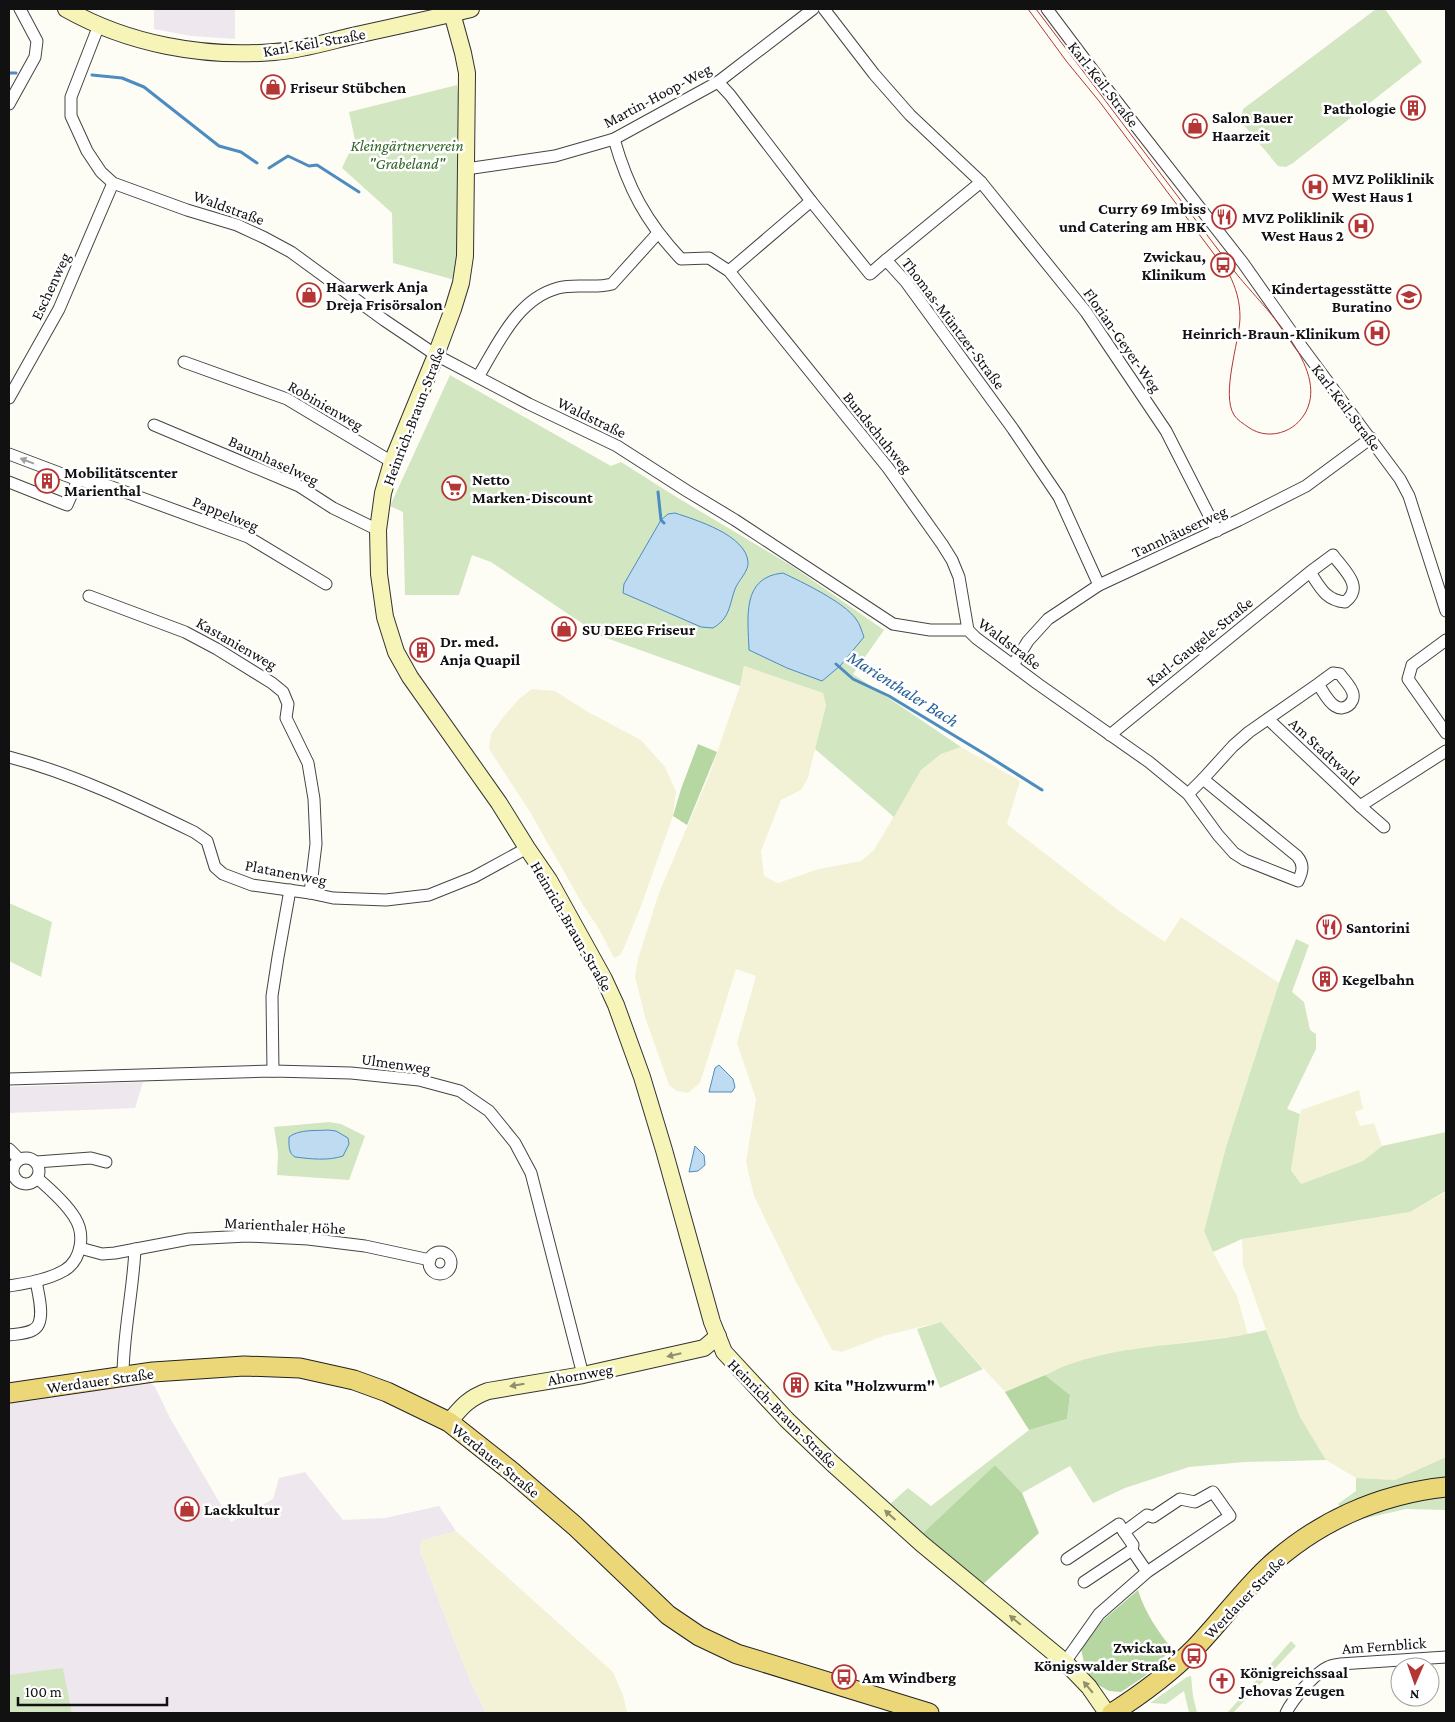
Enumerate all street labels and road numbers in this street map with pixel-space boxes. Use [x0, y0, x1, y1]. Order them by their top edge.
street label: Karl-Keil-Straße [262, 25, 367, 60]
street label: Karl-Keil-Straße [1065, 38, 1142, 130]
street label: Martin-Hoop-Weg [600, 60, 715, 132]
street label: Waldstraße [191, 187, 267, 228]
street label: Eschenweg [28, 250, 74, 323]
street label: Thomas-Müntzer-Straße [899, 254, 1009, 392]
street label: Florian-Geyer-Weg [1079, 285, 1165, 396]
street label: Heinrich-Braun-Straße [379, 344, 448, 488]
street label: Karl-Keil-Straße [1309, 361, 1385, 454]
street label: Robinienweg [285, 377, 367, 435]
street label: Bundschuhweg [839, 388, 916, 477]
street label: Waldstraße [555, 394, 629, 441]
street label: Baumhaselweg [226, 432, 322, 490]
street label: Pappelweg [190, 493, 262, 535]
street label: Tannhäuserweg [1129, 502, 1230, 562]
street label: Karl-Gaugele-Straße [1143, 593, 1256, 690]
street label: Kastanienweg [193, 614, 280, 674]
street label: Waldstraße [975, 614, 1044, 673]
street label: Am Stadtwald [1286, 714, 1364, 789]
street label: Platanenweg [243, 856, 328, 890]
street label: Heinrich-Braun-Straße [527, 858, 616, 994]
street label: Ulmenweg [360, 1050, 432, 1078]
street label: Marienthaler Höhe [224, 1214, 346, 1237]
street label: Heinrich-Braun-Straße [725, 1355, 841, 1471]
street label: Ahornweg [546, 1360, 615, 1390]
street label: Werdauer Straße [45, 1365, 155, 1396]
street label: Werdauer Straße [448, 1420, 543, 1501]
street label: Werdauer Straße [1201, 1553, 1288, 1642]
street label: Am Fernblick [1341, 1634, 1427, 1657]

